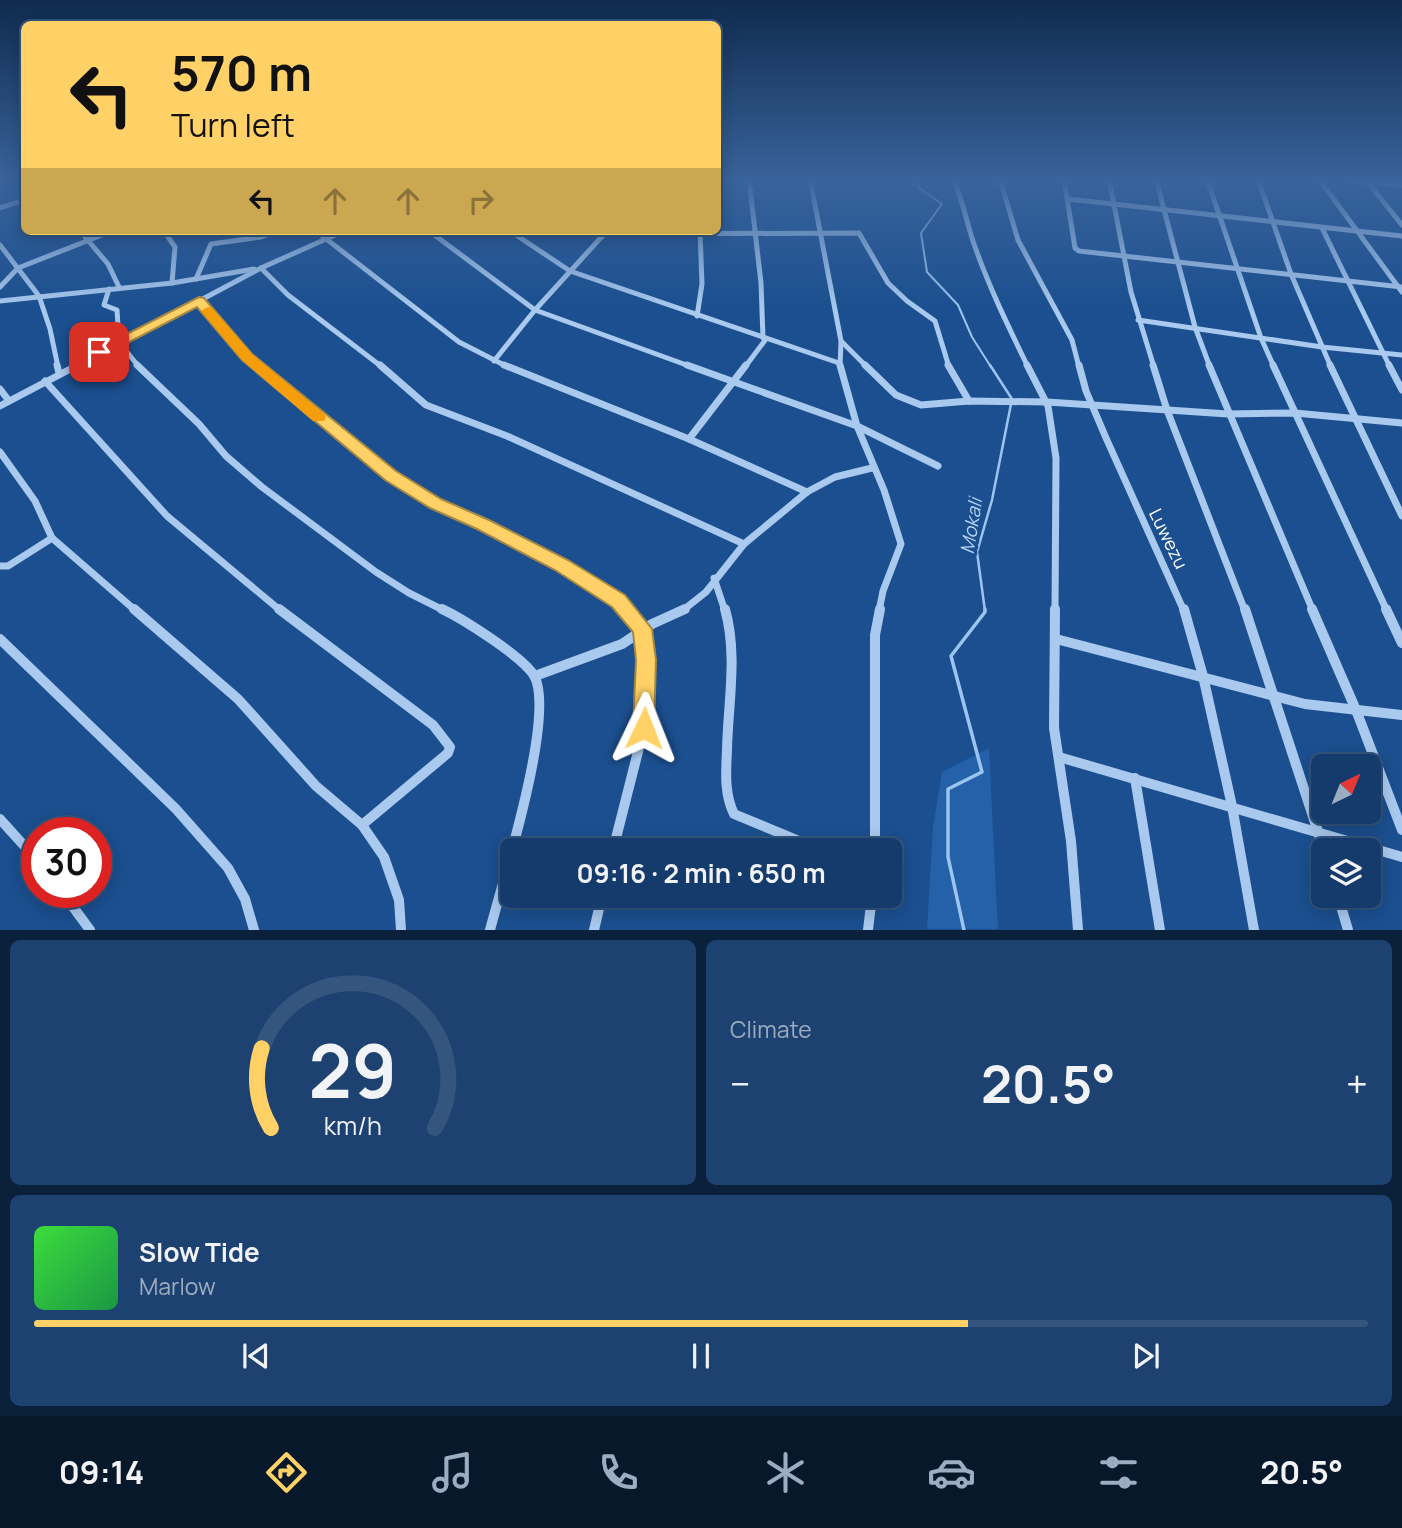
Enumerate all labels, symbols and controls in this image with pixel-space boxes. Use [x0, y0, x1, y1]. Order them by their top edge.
text: 570 m [171, 39, 312, 106]
icon: left [56, 49, 147, 140]
text: Turn left [171, 103, 295, 147]
icon: left [243, 182, 281, 220]
icon: ahead [316, 182, 354, 220]
icon: ahead [389, 182, 427, 220]
icon: right [462, 182, 500, 220]
pin [69, 322, 129, 382]
icon: arrive [80, 333, 118, 371]
water label: Mokali [954, 494, 989, 556]
street label: Luwezu [1144, 504, 1194, 573]
position arrow [607, 691, 681, 765]
north arrow [1311, 754, 1381, 824]
map controls [1311, 754, 1381, 908]
speed limit sign: 30 [21, 817, 112, 908]
button: layers [1311, 838, 1381, 908]
text: 09:16 · 2 min · 650 m [576, 855, 826, 891]
text: Climate [730, 1013, 812, 1045]
text: 29 [309, 1021, 397, 1121]
text: 20.5° [981, 1048, 1116, 1119]
text: − [730, 1057, 751, 1109]
text: + [1346, 1057, 1368, 1109]
text: km/h [324, 1108, 382, 1143]
text: Slow Tide [139, 1234, 260, 1270]
text: Marlow [139, 1270, 216, 1302]
icon: previous [237, 1337, 275, 1375]
icon: pause [682, 1337, 720, 1375]
icon: next [1127, 1337, 1165, 1375]
icon: directions [262, 1448, 311, 1497]
icon: music [428, 1448, 477, 1497]
icon: phone [594, 1448, 643, 1497]
icon: climate [761, 1448, 810, 1497]
icon: car [927, 1448, 976, 1497]
icon: filters [1094, 1448, 1143, 1497]
text: 09:14 [59, 1450, 144, 1494]
text: 20.5° [1260, 1450, 1343, 1494]

